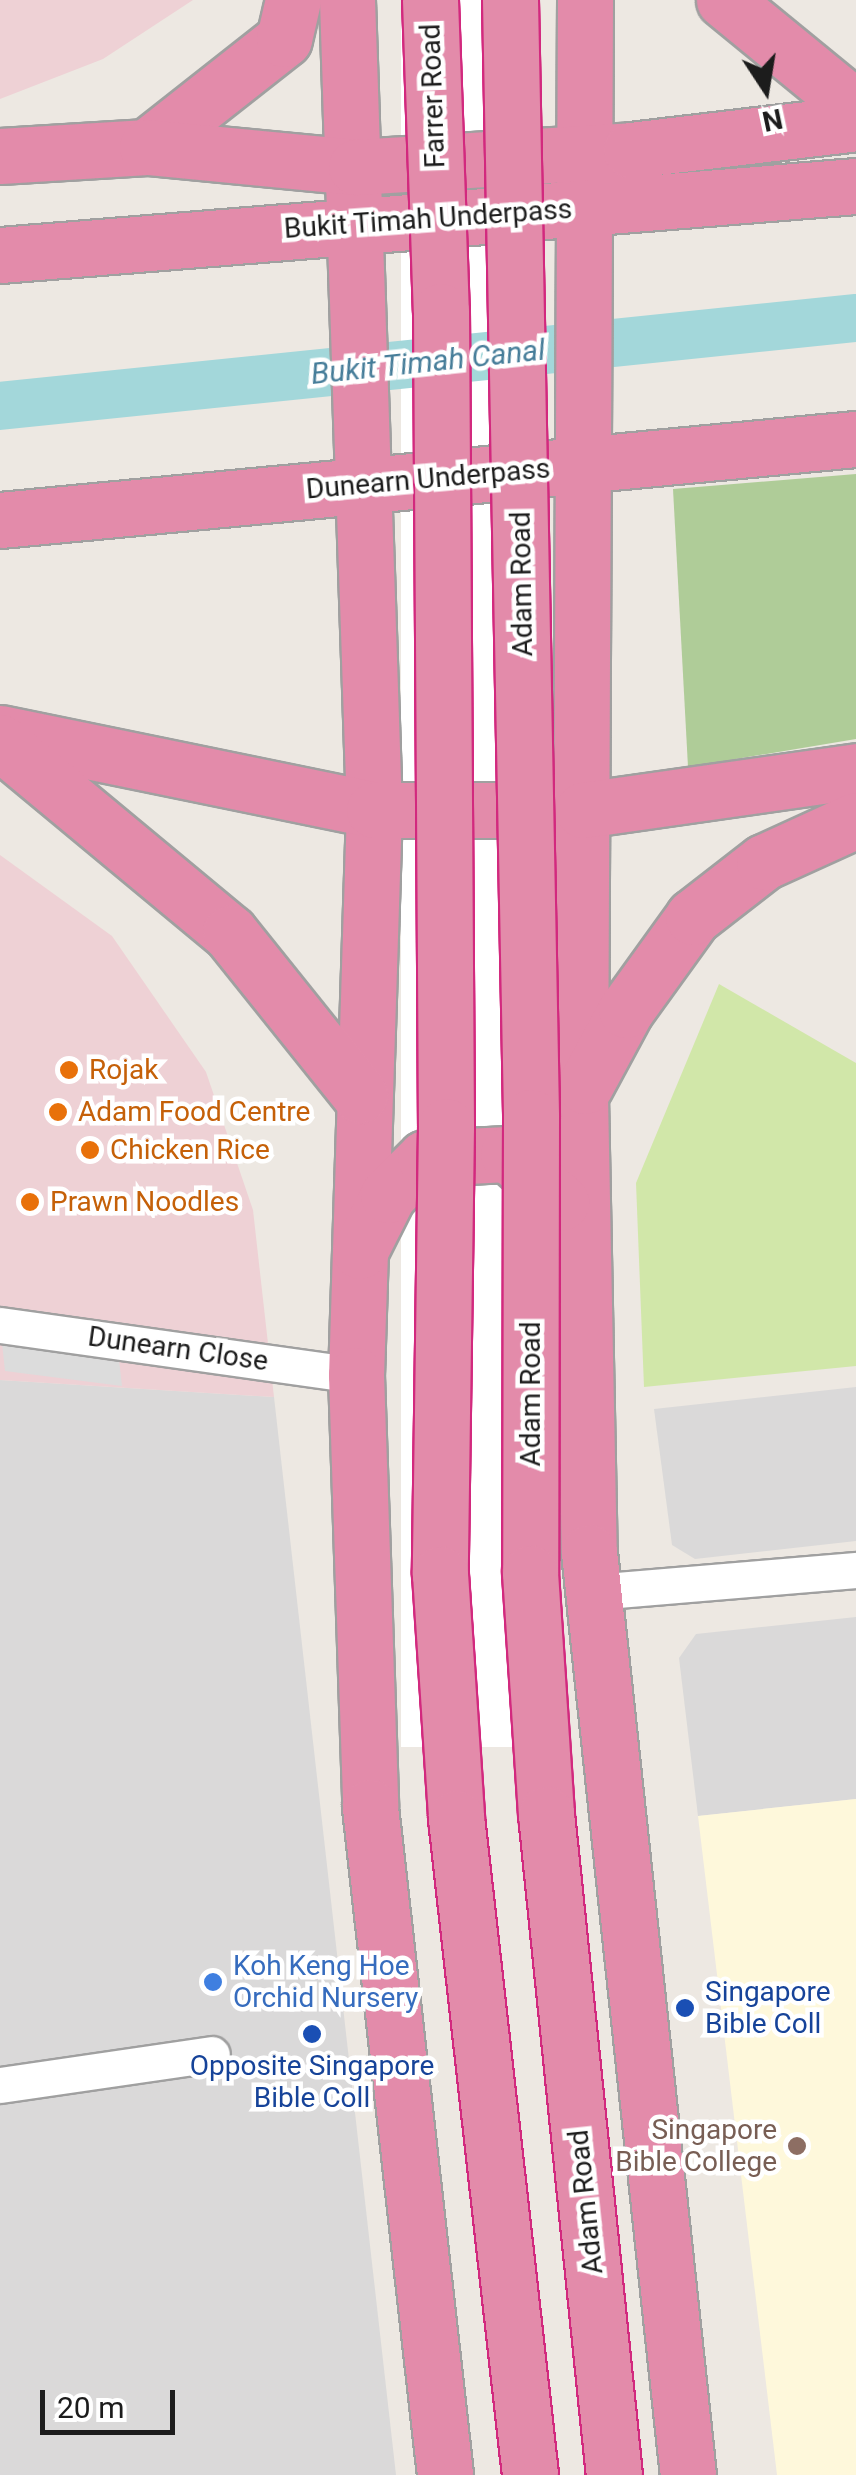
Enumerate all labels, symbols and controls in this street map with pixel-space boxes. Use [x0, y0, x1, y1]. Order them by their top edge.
street label: Farrer Road [414, 23, 452, 169]
north arrow [716, 40, 816, 140]
text: N [759, 102, 785, 138]
street label: Bukit Timah Underpass [283, 192, 573, 246]
water label: Bukit Timah Canal [309, 332, 547, 392]
street label: Dunearn Underpass [305, 452, 551, 506]
street label: Adam Road [504, 511, 540, 657]
place label: Rojak [89, 1053, 158, 1087]
marker: Rojak [58, 1059, 80, 1081]
place label: Adam Food Centre [78, 1095, 310, 1129]
marker: Adam Food Centre [47, 1101, 69, 1123]
place label: Chicken Rice [110, 1133, 270, 1167]
marker: Chicken Rice [79, 1139, 101, 1161]
place label: Prawn Noodles [50, 1185, 239, 1219]
marker: Prawn Noodles [19, 1191, 41, 1213]
street label: Dunearn Close [86, 1320, 270, 1378]
street label: Adam Road [514, 1321, 548, 1467]
place label: Koh Keng Hoe Orchid Nursery [233, 1949, 418, 2015]
marker: Koh Keng Hoe Orchid Nursery [202, 1971, 224, 1993]
place label: Singapore Bible Coll [705, 1975, 831, 2041]
marker: Singapore Bible Coll [674, 1997, 696, 2019]
marker: Opposite Singapore Bible Coll [301, 2023, 323, 2045]
place label: Opposite Singapore Bible Coll [190, 2049, 434, 2115]
place label: Singapore Bible College [615, 2113, 777, 2179]
street label: Adam Road [562, 2128, 610, 2276]
marker: Singapore Bible College [786, 2135, 808, 2157]
scale bar [45, 2370, 180, 2432]
text: 20 m [57, 2390, 124, 2425]

